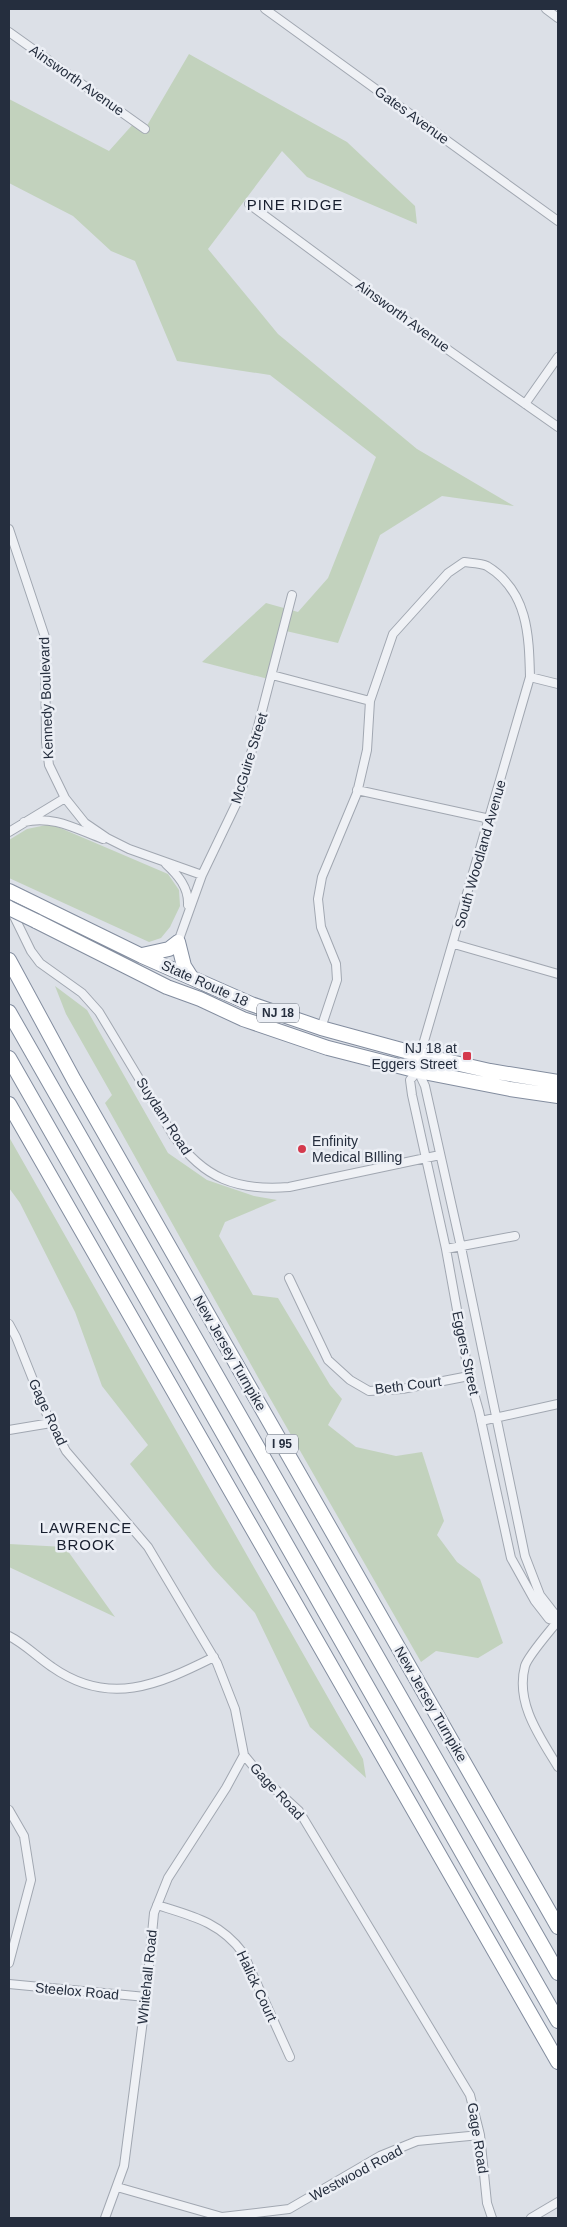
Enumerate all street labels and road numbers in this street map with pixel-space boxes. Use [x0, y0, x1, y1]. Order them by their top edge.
street label: Ainsworth Avenue [27, 41, 128, 119]
street label: Gates Avenue [372, 83, 452, 147]
street label: Ainsworth Avenue [353, 277, 453, 355]
street label: Kennedy Boulevard [36, 637, 56, 759]
street label: McGuire Street [228, 711, 270, 805]
street label: South Woodland Avenue [451, 778, 509, 930]
street label: State Route 18 [159, 957, 251, 1009]
road number: NJ 18 [257, 1004, 299, 1022]
street label: Suydam Road [133, 1074, 195, 1158]
street label: New Jersey Turnpike [190, 1292, 270, 1414]
street label: Eggers Street [449, 1309, 483, 1397]
street label: Beth Court [374, 1373, 442, 1397]
street label: Gage Road [26, 1376, 70, 1448]
road number: I 95 [266, 1435, 298, 1454]
street label: New Jersey Turnpike [391, 1643, 471, 1765]
street label: Gage Road [247, 1759, 307, 1823]
street label: Whitehall Road [134, 1929, 160, 2025]
street label: Halick Court [234, 1948, 280, 2024]
street label: Steelox Road [34, 1979, 120, 2003]
street label: Gage Road [464, 2101, 492, 2175]
street label: Westwood Road [307, 2142, 405, 2204]

